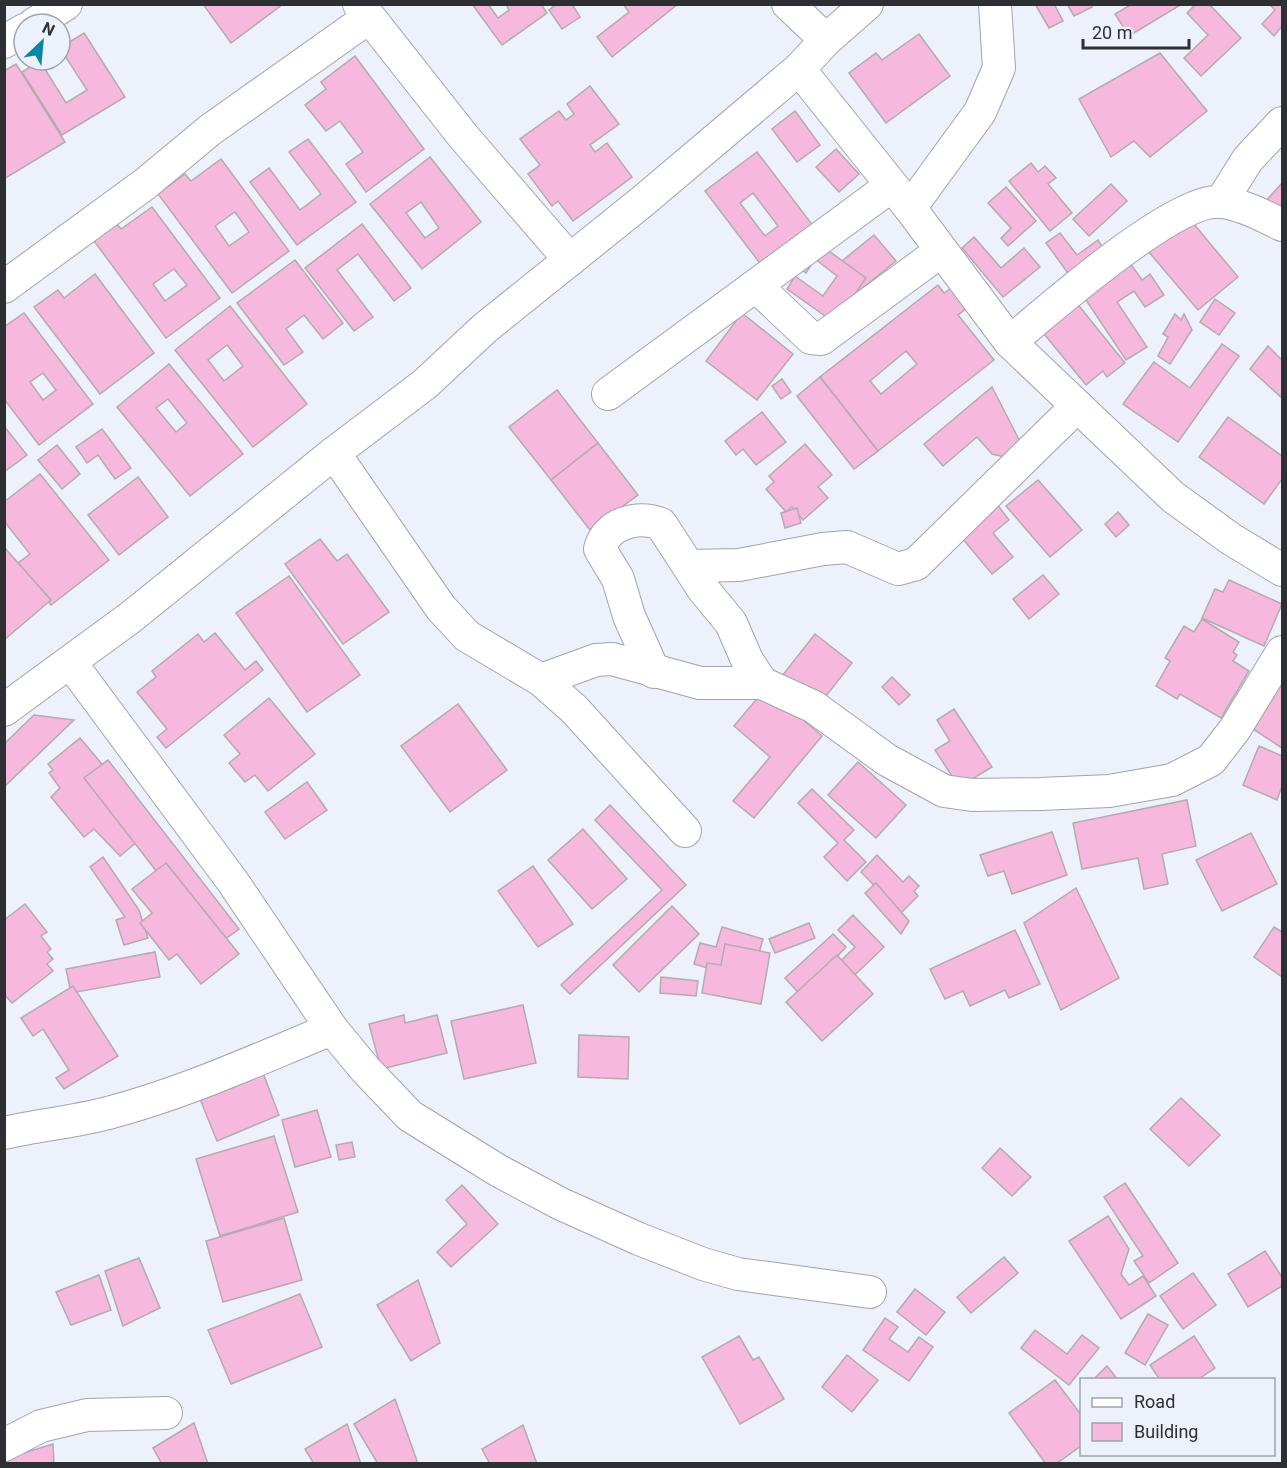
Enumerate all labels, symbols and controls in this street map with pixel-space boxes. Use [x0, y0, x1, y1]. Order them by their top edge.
north arrow [12, 12, 72, 72]
scale bar [1083, 12, 1190, 50]
text: N [39, 18, 58, 40]
text: 20 m [1092, 22, 1132, 43]
legend [1080, 1378, 1275, 1456]
text: Road [1134, 1391, 1175, 1412]
text: Building [1134, 1421, 1198, 1442]

